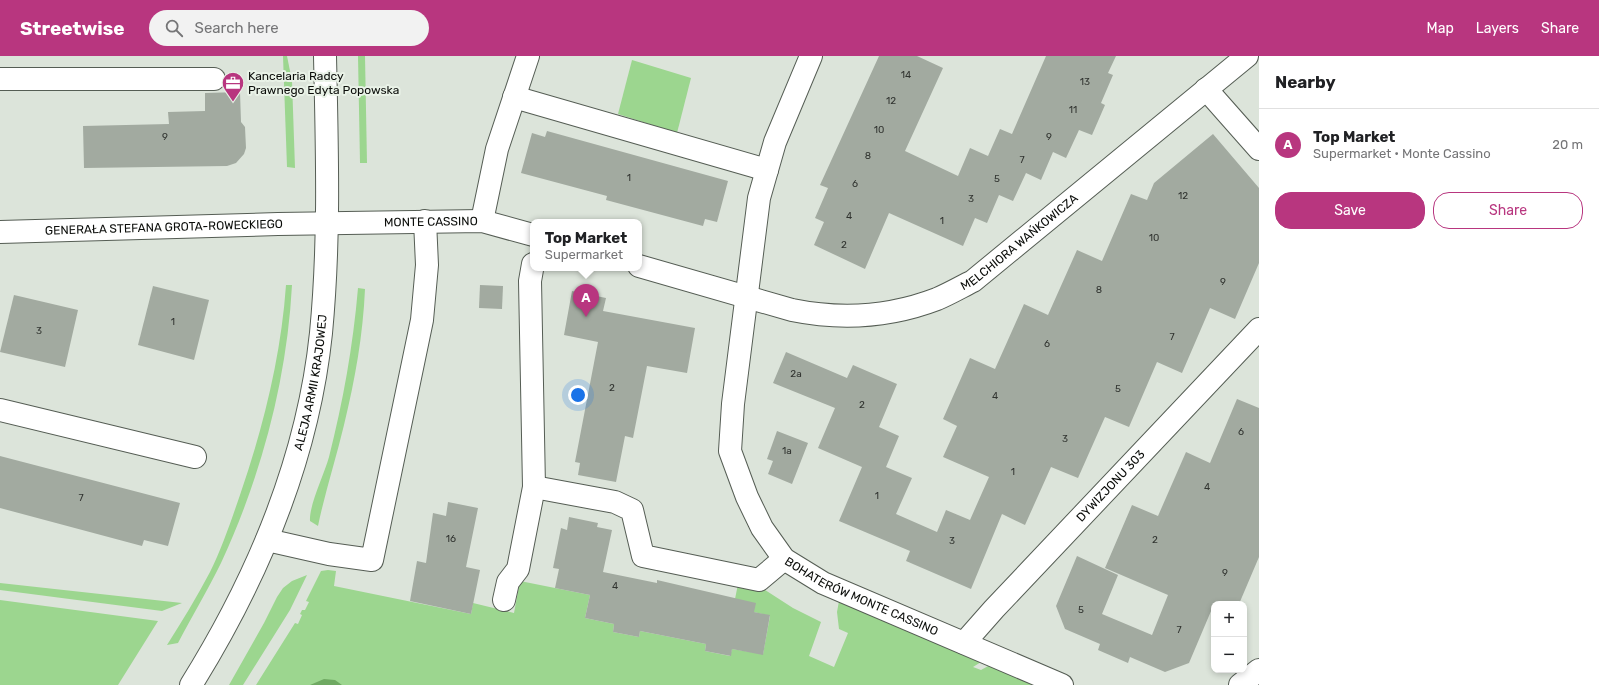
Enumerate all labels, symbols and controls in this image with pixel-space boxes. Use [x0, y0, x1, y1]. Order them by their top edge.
search box [149, 10, 429, 46]
text: Streetwise [20, 17, 125, 40]
icon: search [163, 17, 185, 39]
text: Search here [195, 19, 279, 37]
text: Map [1427, 20, 1454, 37]
text: Layers [1476, 20, 1519, 37]
text: Share [1541, 20, 1579, 37]
place label: Kancelaria Radcy Prawnego Edyta Popowska [248, 69, 399, 97]
house number: 14 [901, 69, 911, 81]
office icon: Kancelaria Radcy Prawnego Edyta Popowska [220, 70, 246, 103]
text: Nearby [1275, 72, 1336, 92]
house number: 13 [1080, 76, 1090, 88]
house number: 12 [886, 95, 896, 107]
house number: 11 [1069, 104, 1077, 116]
house number: 10 [874, 124, 884, 136]
text: Top Market [1313, 128, 1395, 146]
house number: 9 [162, 131, 168, 143]
house number: 9 [1046, 131, 1052, 143]
text: A [1283, 137, 1293, 152]
text: 20 m [1552, 137, 1583, 152]
text: Supermarket · Monte Cassino [1313, 146, 1491, 161]
house number: 8 [865, 150, 871, 162]
house number: 7 [1019, 154, 1025, 166]
house number: 1 [627, 172, 631, 184]
house number: 5 [994, 173, 1000, 185]
house number: 6 [852, 178, 858, 190]
house number: 12 [1178, 190, 1188, 202]
street label: MELCHIORA WAŃKOWICZA [958, 191, 1081, 293]
button: Save [1275, 192, 1425, 229]
button: Share [1433, 192, 1583, 229]
house number: 3 [968, 193, 974, 205]
house number: 4 [846, 210, 852, 222]
street label: MONTE CASSINO [384, 214, 478, 229]
house number: 1 [940, 215, 944, 227]
street label: GENERAŁA STEFANA GROTA-ROWECKIEGO [45, 217, 283, 238]
popup [530, 219, 642, 271]
text: Top Market [545, 229, 627, 247]
house number: 10 [1149, 232, 1159, 244]
house number: 2 [841, 239, 847, 251]
text: Supermarket [545, 247, 623, 262]
house number: 9 [1220, 276, 1226, 288]
pin: A [573, 284, 599, 317]
house number: 8 [1096, 284, 1102, 296]
street label: ALEJA ARMII KRAJOWEJ [291, 314, 330, 452]
house number: 1 [171, 316, 175, 328]
house number: 3 [36, 325, 42, 337]
house number: 7 [1169, 331, 1175, 343]
house number: 6 [1044, 338, 1050, 350]
house number: 2a [790, 368, 802, 380]
house number: 2 [609, 382, 615, 394]
house number: 5 [1115, 383, 1121, 395]
your location [568, 385, 588, 405]
house number: 4 [992, 390, 998, 402]
house number: 2 [859, 399, 865, 411]
house number: 6 [1238, 426, 1244, 438]
house number: 3 [1062, 433, 1068, 445]
house number: 1a [782, 445, 792, 457]
street label: DYWIZJONU 303 [1073, 447, 1148, 524]
house number: 1 [1011, 466, 1015, 478]
house number: 4 [1204, 481, 1210, 493]
house number: 1 [875, 490, 879, 502]
house number: 7 [78, 492, 84, 504]
house number: 16 [446, 533, 456, 545]
house number: 2 [1152, 534, 1158, 546]
house number: 3 [949, 535, 955, 547]
street label: BOHATERÓW MONTE CASSINO [782, 554, 940, 638]
house number: 9 [1222, 567, 1228, 579]
house number: 4 [612, 580, 618, 592]
map controls [1211, 601, 1247, 673]
button: + [1211, 601, 1247, 637]
house number: 5 [1078, 604, 1084, 616]
house number: 7 [1176, 624, 1182, 636]
button: − [1211, 637, 1247, 673]

